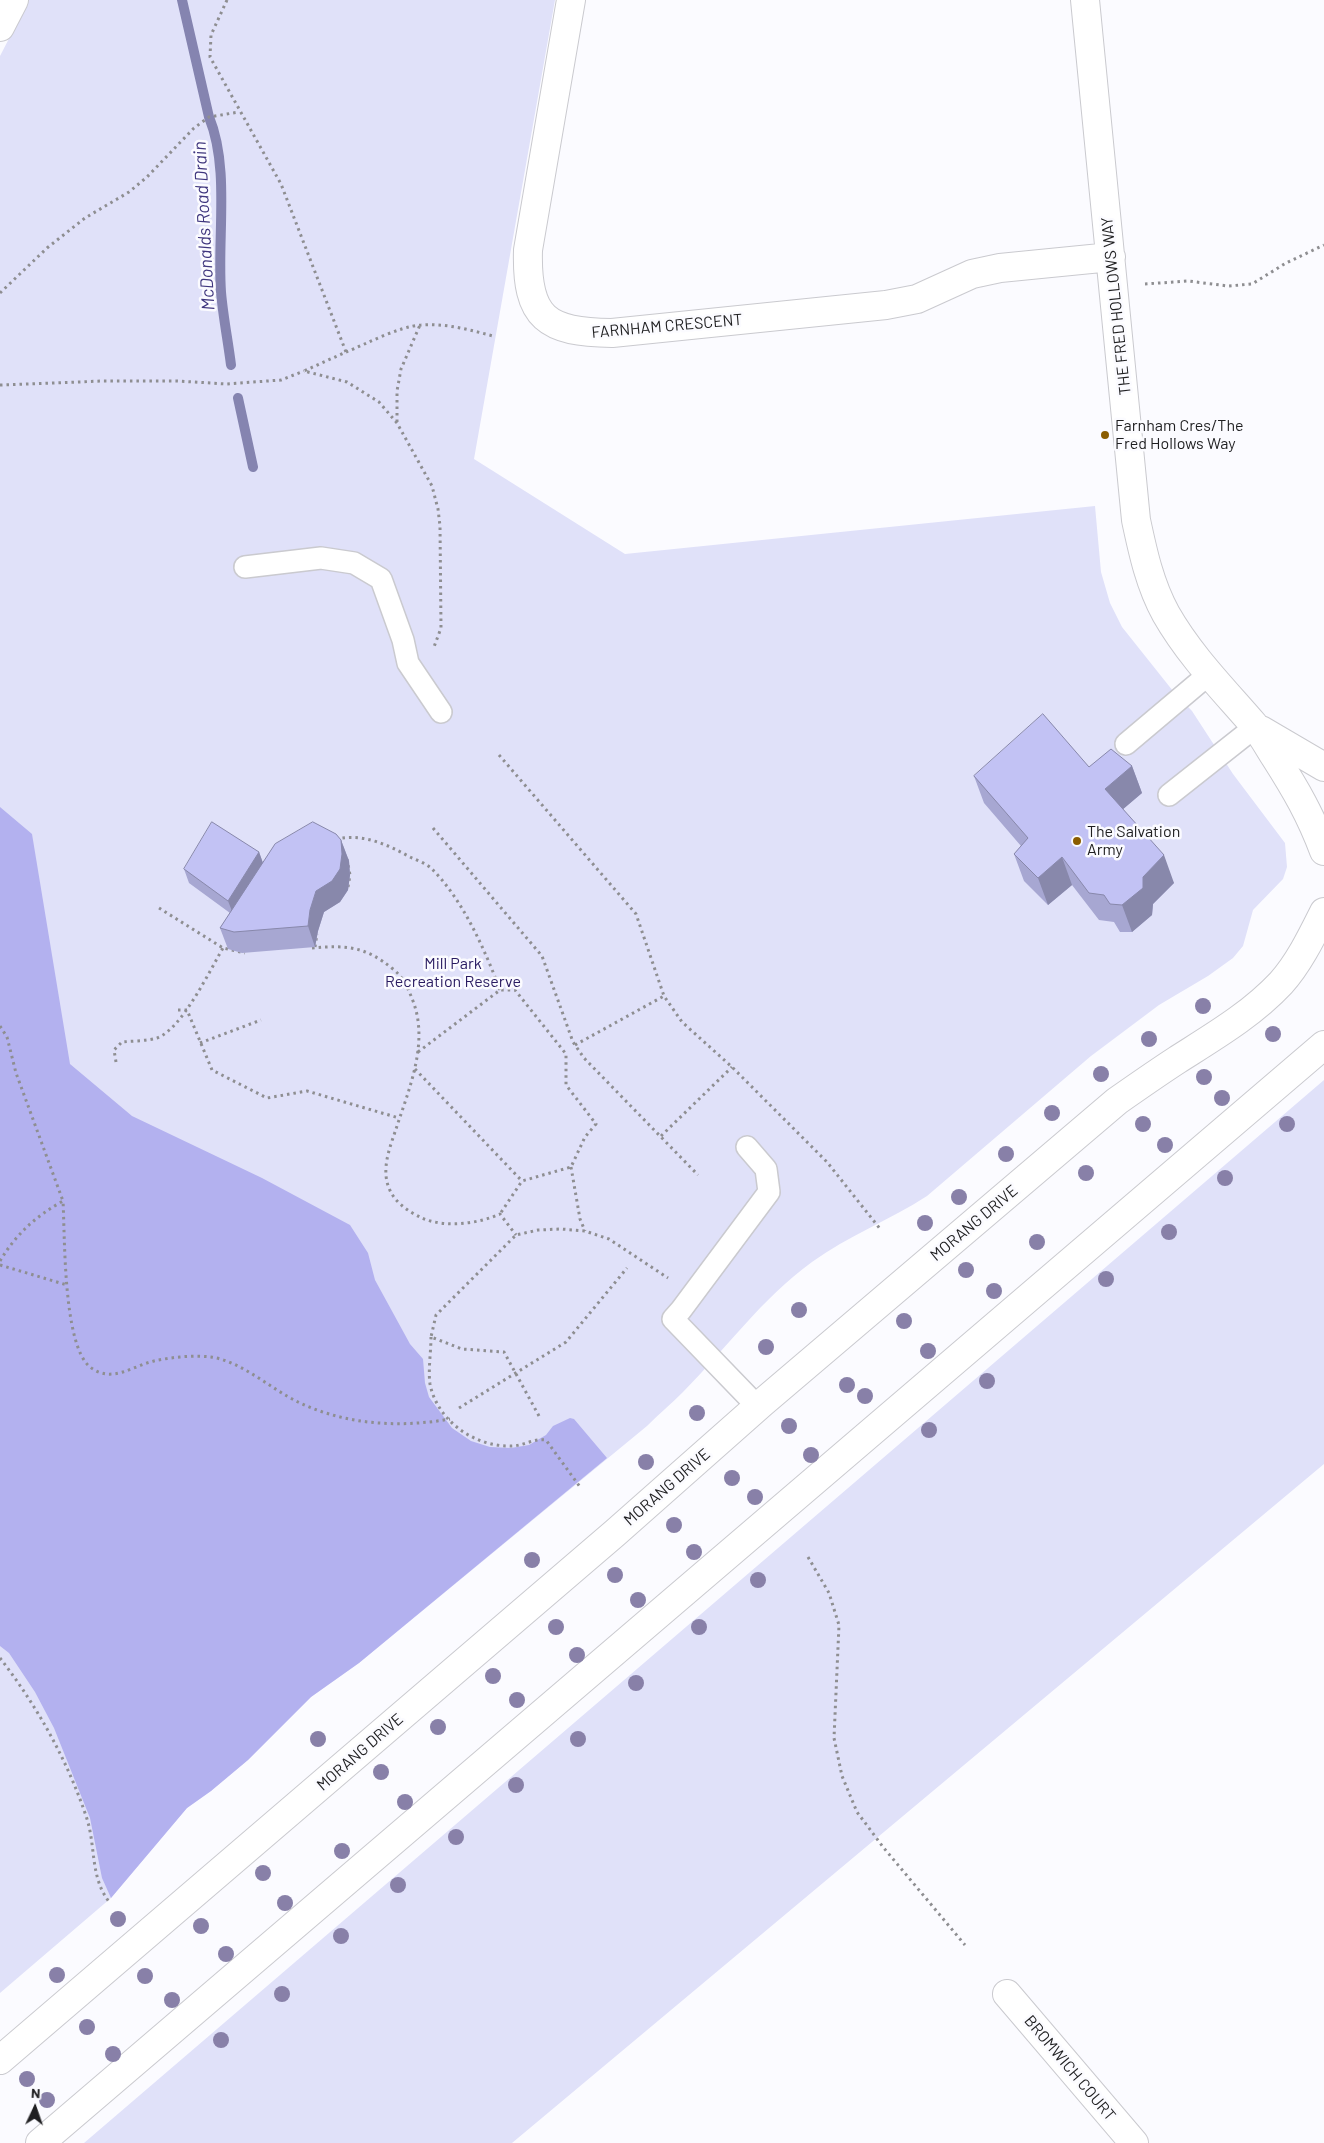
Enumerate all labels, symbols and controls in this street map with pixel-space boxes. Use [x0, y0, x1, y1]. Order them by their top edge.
water label: McDonalds Road Drain [189, 141, 219, 311]
street label: THE FRED HOLLOWS WAY [1097, 216, 1135, 396]
street label: FARNHAM CRESCENT [591, 310, 743, 342]
place label: Farnham Cres/The Fred Hollows Way [1115, 416, 1243, 454]
marker: Farnham Cres/The Fred Hollows Way [1099, 429, 1111, 441]
place label: The Salvation Army [1087, 822, 1180, 860]
marker: The Salvation Army [1071, 835, 1083, 847]
park label: Mill Park Recreation Reserve [385, 954, 521, 992]
street label: MORANG DRIVE [926, 1181, 1022, 1265]
street label: MORANG DRIVE [620, 1444, 714, 1530]
street label: MORANG DRIVE [313, 1709, 407, 1795]
street label: BROMWICH COURT [1020, 2011, 1120, 2125]
north arrow [10, 2083, 60, 2133]
text: N [31, 2084, 41, 2101]

